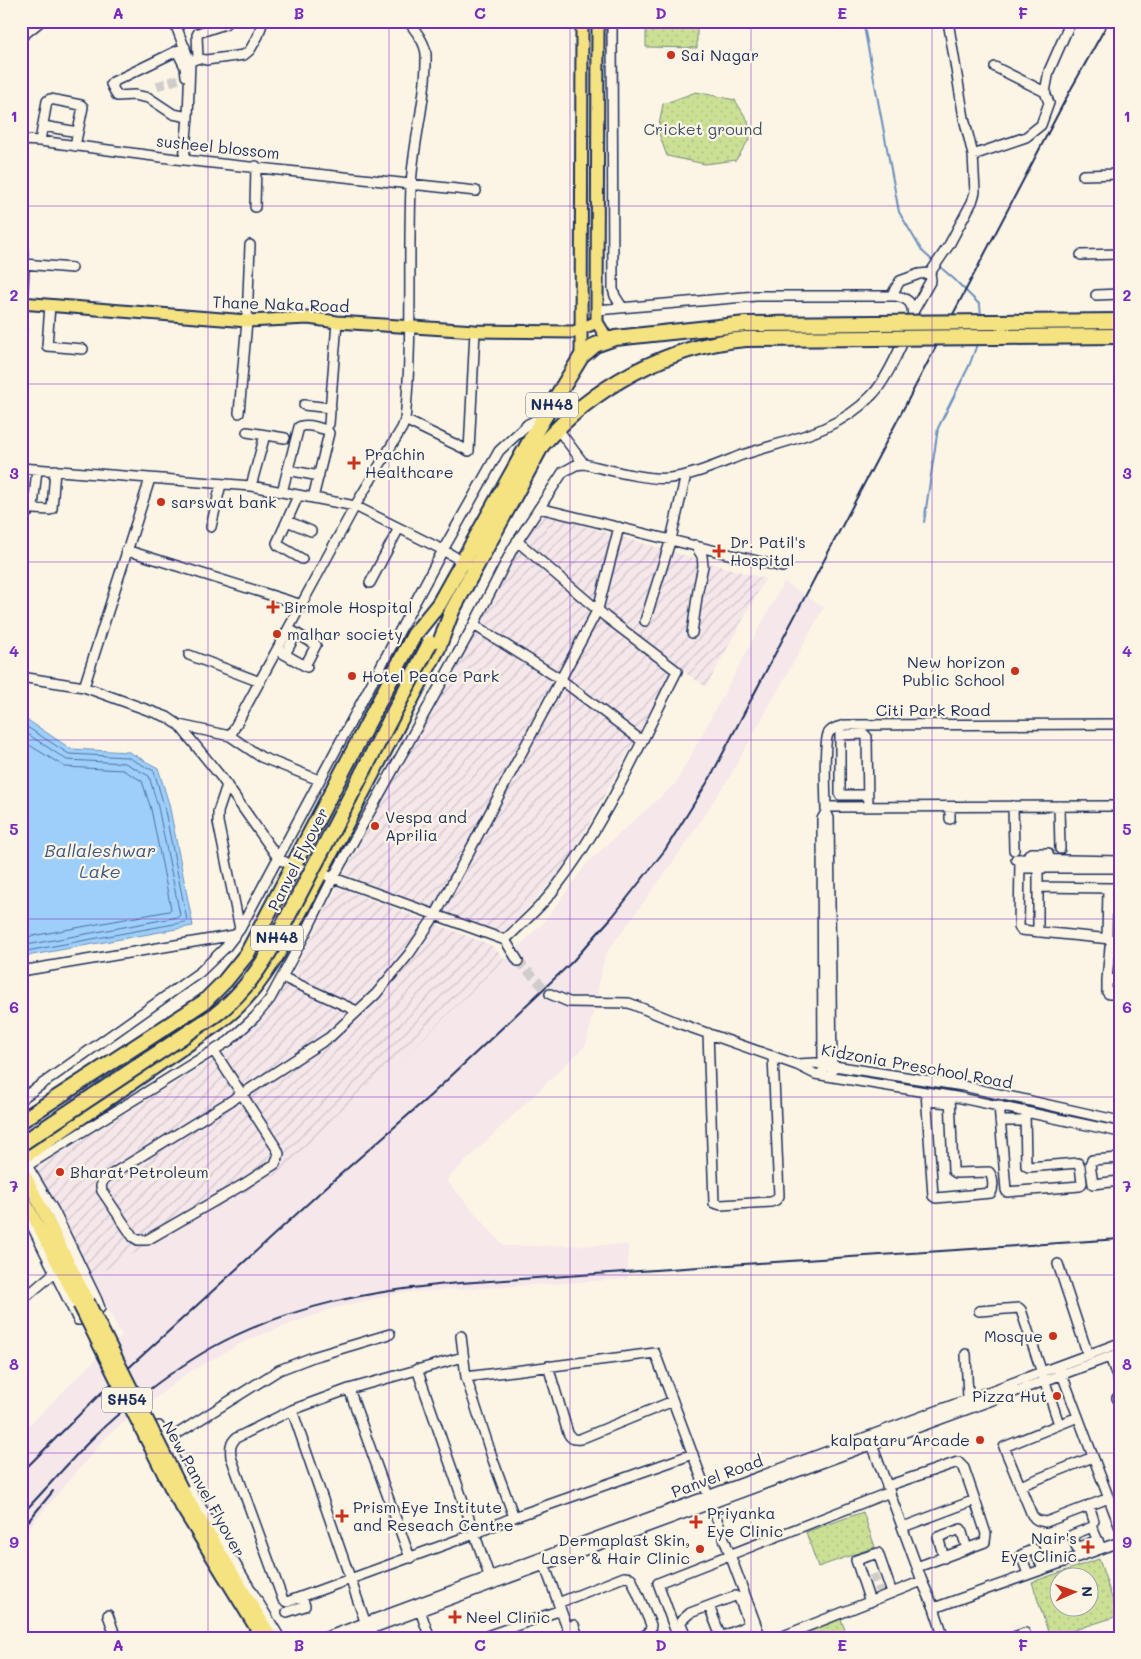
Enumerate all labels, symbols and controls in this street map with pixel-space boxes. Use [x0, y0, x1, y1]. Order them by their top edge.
text: A [112, 2, 124, 23]
text: B [294, 2, 304, 23]
text: C [474, 2, 486, 23]
text: D [655, 2, 667, 23]
text: E [837, 2, 847, 23]
text: F [1018, 2, 1028, 23]
place label: Sai Nagar [681, 44, 759, 65]
marker: Sai Nagar [665, 49, 677, 61]
text: 1 [10, 105, 18, 126]
text: 1 [1123, 105, 1131, 126]
park label: Cricket ground [644, 118, 762, 139]
street label: susheel blossom [155, 130, 281, 163]
text: 2 [10, 284, 19, 305]
text: 2 [1123, 284, 1132, 305]
street label: Thane Naka Road [212, 291, 350, 316]
road number: NH48 [526, 392, 578, 418]
place label: Prachin Healthcare [365, 443, 454, 482]
marker: Prachin Healthcare [347, 456, 361, 470]
text: 3 [9, 462, 19, 483]
text: 3 [1122, 462, 1132, 483]
place label: sarswat bank [171, 491, 277, 512]
marker: sarswat bank [155, 496, 167, 508]
place label: Dr. Patil's Hospital [730, 531, 806, 570]
marker: Dr. Patil's Hospital [712, 544, 726, 558]
place label: Birmole Hospital [284, 596, 413, 617]
marker: Birmole Hospital [266, 600, 280, 614]
place label: malhar society [287, 623, 403, 644]
marker: malhar society [271, 628, 283, 640]
text: 4 [9, 640, 19, 661]
text: 4 [1122, 640, 1132, 661]
place label: New horizon Public School [902, 651, 1005, 690]
place label: Hotel Peace Park [362, 665, 499, 686]
marker: New horizon Public School [1009, 665, 1021, 677]
marker: Hotel Peace Park [346, 670, 358, 682]
street label: Citi Park Road [876, 699, 990, 720]
street label: Panvel Flyover [262, 804, 333, 914]
place label: Vespa and Aprilia [385, 806, 467, 845]
text: 5 [9, 818, 19, 839]
text: 5 [1122, 818, 1132, 839]
marker: Vespa and Aprilia [369, 820, 381, 832]
water label: Ballaleshwar Lake [44, 838, 156, 883]
road number: NH48 [251, 926, 303, 950]
text: 6 [9, 996, 19, 1017]
text: 6 [1122, 996, 1132, 1017]
street label: Kidzonia Preschool Road [820, 1038, 1014, 1093]
place label: Bharat Petroleum [70, 1161, 209, 1182]
marker: Bharat Petroleum [54, 1166, 66, 1178]
text: 7 [10, 1175, 19, 1196]
text: 7 [1123, 1175, 1132, 1196]
place label: Mosque [984, 1325, 1043, 1346]
marker: Mosque [1047, 1330, 1059, 1342]
text: 8 [9, 1353, 19, 1374]
text: 8 [1122, 1353, 1132, 1374]
place label: Pizza Hut [972, 1385, 1047, 1406]
road number: SH54 [102, 1388, 152, 1412]
marker: Pizza Hut [1051, 1390, 1063, 1402]
street label: New Panvel Flyover [158, 1417, 251, 1561]
place label: kalpataru Arcade [830, 1429, 970, 1450]
marker: kalpataru Arcade [974, 1434, 986, 1446]
street label: Panvel Road [668, 1449, 766, 1502]
place label: Prism Eye Institute and Reseach Centre [353, 1496, 514, 1535]
place label: Priyanka Eye Clinic [707, 1502, 783, 1541]
marker: Prism Eye Institute and Reseach Centre [335, 1509, 349, 1523]
marker: Priyanka Eye Clinic [689, 1515, 703, 1529]
place label: Nair's Eye Clinic [1001, 1527, 1077, 1566]
place label: Dermaplast Skin, Laser & Hair Clinic [541, 1529, 690, 1568]
text: 9 [9, 1531, 19, 1552]
text: 9 [1122, 1531, 1132, 1552]
marker: Nair's Eye Clinic [1081, 1540, 1095, 1554]
marker: Dermaplast Skin, Laser & Hair Clinic [694, 1543, 706, 1555]
north arrow [1048, 1566, 1098, 1616]
text: N [1078, 1586, 1097, 1597]
place label: Neel Clinic [466, 1606, 550, 1627]
marker: Neel Clinic [448, 1610, 462, 1624]
text: A [112, 1634, 124, 1655]
text: B [294, 1634, 304, 1655]
text: C [474, 1634, 486, 1655]
text: D [655, 1634, 667, 1655]
text: E [837, 1634, 847, 1655]
text: F [1018, 1634, 1028, 1655]

